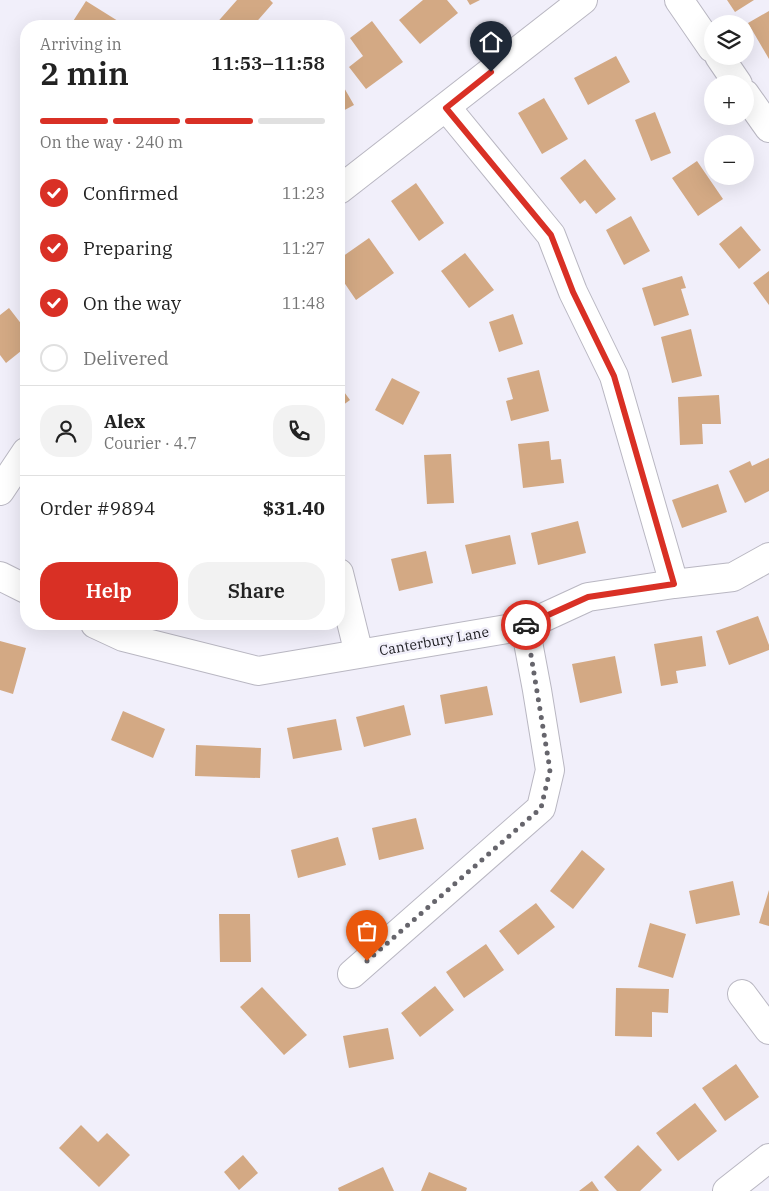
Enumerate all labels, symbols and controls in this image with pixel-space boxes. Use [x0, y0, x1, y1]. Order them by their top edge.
map controls [704, 15, 754, 185]
button: layers [704, 15, 754, 65]
pin [470, 21, 512, 72]
icon: home [477, 28, 505, 56]
text: Arriving in [40, 34, 122, 54]
text: 11:53–11:58 [211, 51, 325, 75]
text: 2 min [40, 52, 129, 94]
button: + [704, 75, 754, 125]
text: On the way · 240 m [40, 132, 183, 152]
button: − [704, 135, 754, 185]
icon: check [40, 179, 68, 207]
text: Confirmed [83, 181, 178, 205]
text: 11:23 [282, 183, 325, 203]
icon: check [40, 234, 68, 262]
text: Preparing [83, 236, 172, 260]
text: 11:27 [282, 238, 325, 258]
icon: check [40, 289, 68, 317]
text: On the way [83, 291, 181, 315]
text: 11:48 [282, 293, 325, 313]
text: Delivered [83, 346, 169, 370]
button: person [40, 405, 92, 457]
button: phone [273, 405, 325, 457]
text: Alex [104, 409, 145, 433]
text: Courier · 4.7 [104, 433, 197, 453]
text: Order #9894 [40, 496, 155, 520]
text: $31.40 [263, 496, 325, 520]
button: Help [40, 562, 178, 620]
button: Share [188, 562, 325, 620]
courier [501, 600, 551, 650]
icon: car [512, 611, 540, 639]
street label: Canterbury Lane [378, 623, 490, 659]
pin [346, 910, 388, 961]
icon: bag [353, 917, 381, 945]

